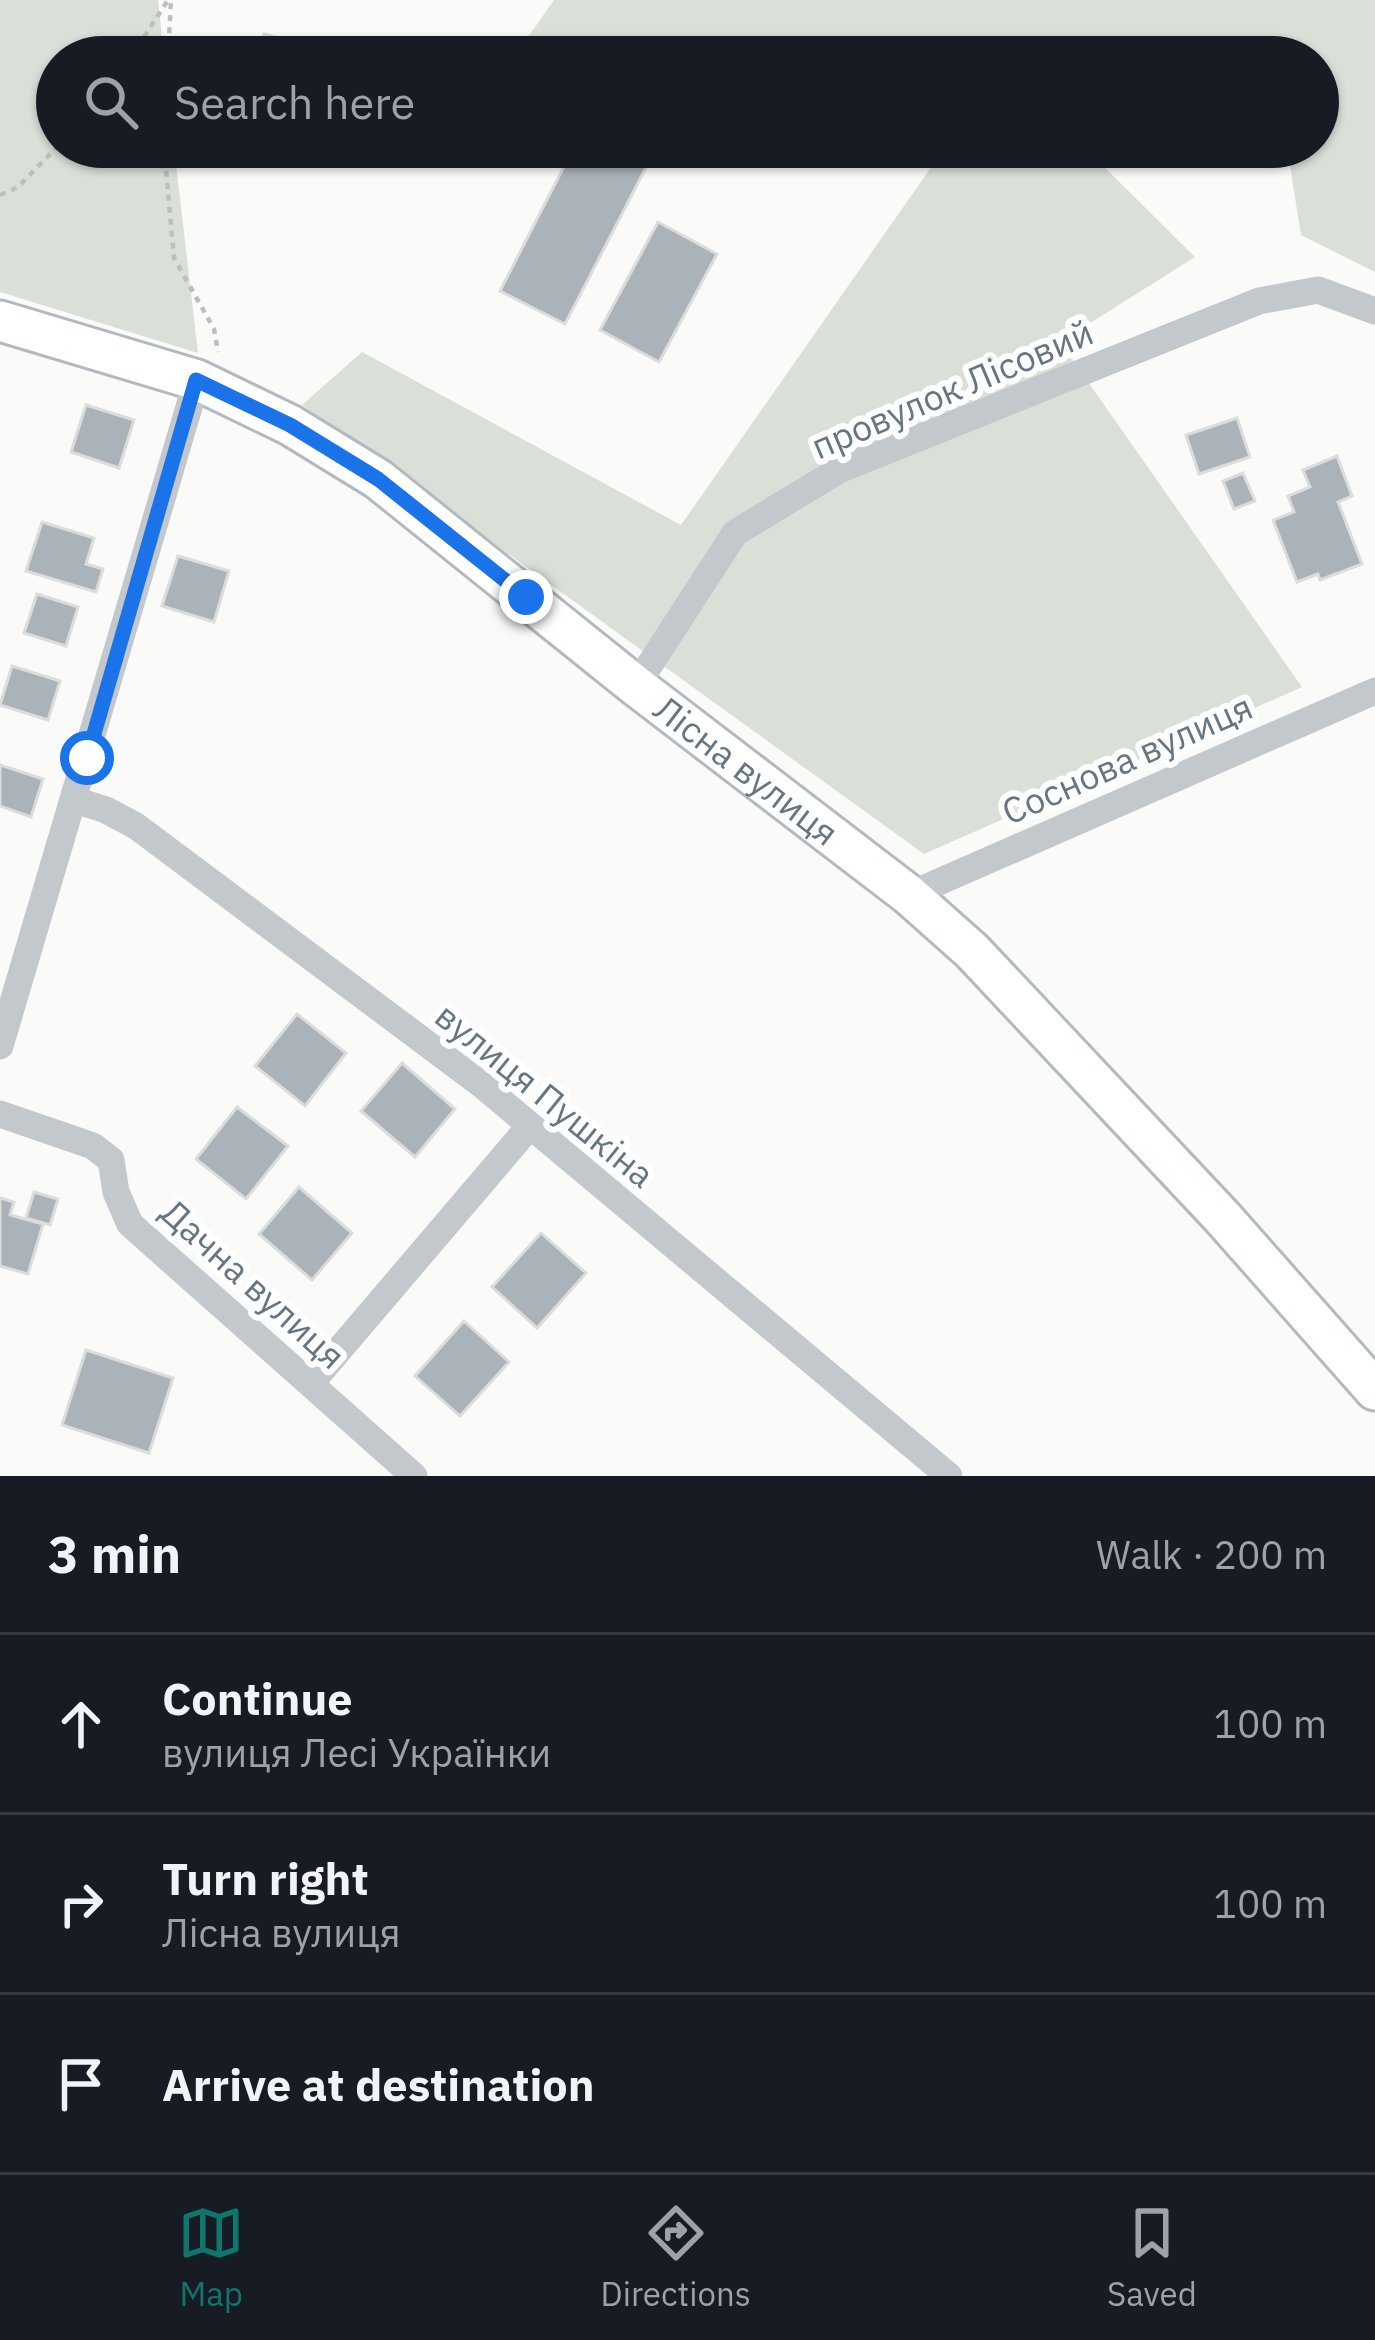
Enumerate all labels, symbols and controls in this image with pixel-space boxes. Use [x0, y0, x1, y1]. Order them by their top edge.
search box [36, 36, 1339, 168]
icon: search [78, 69, 144, 135]
text: Search here [174, 73, 415, 131]
street label: провулок Лісовий [804, 308, 1100, 469]
route end [499, 570, 553, 624]
street label: Соснова вулиця [994, 682, 1259, 835]
street label: Лісна вулиця [645, 685, 848, 856]
route start [60, 731, 114, 785]
street label: вулиця Пушкіна [426, 992, 665, 1197]
street label: Дачна вулиця [151, 1188, 355, 1379]
text: 3 min [48, 1521, 181, 1587]
text: Walk · 200 m [1096, 1529, 1327, 1580]
text: Continue [162, 1669, 353, 1727]
icon: ahead [48, 1691, 114, 1757]
text: 100 m [1214, 1698, 1327, 1749]
text: вулиця Лесі Українки [162, 1727, 551, 1778]
text: Turn right [162, 1849, 369, 1907]
icon: right [48, 1871, 114, 1937]
text: 100 m [1214, 1878, 1327, 1929]
text: Лісна вулиця [162, 1907, 401, 1958]
icon: arrive [48, 2051, 114, 2117]
text: Arrive at destination [162, 2055, 595, 2113]
tab: Map [178, 2200, 244, 2315]
tab: Directions [601, 2200, 751, 2315]
tab: Saved [1107, 2200, 1197, 2315]

